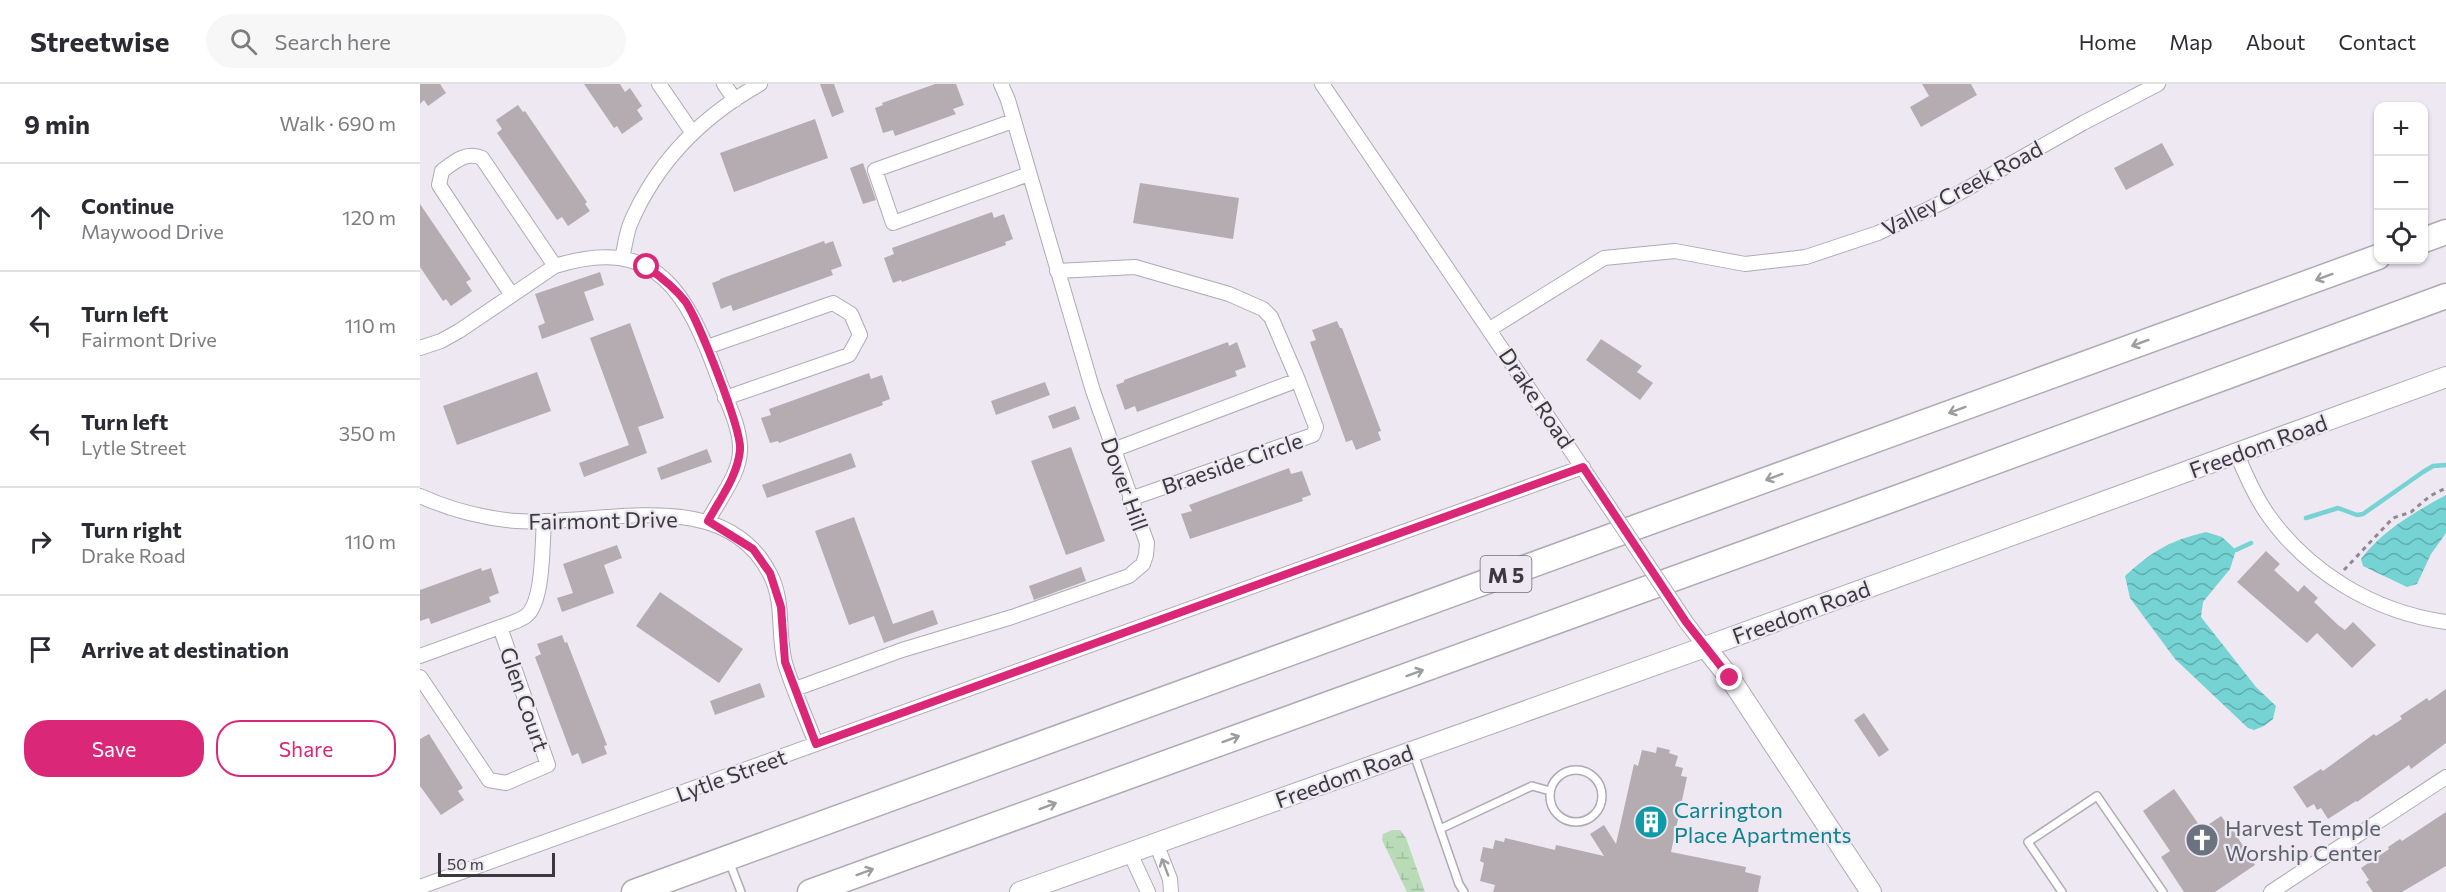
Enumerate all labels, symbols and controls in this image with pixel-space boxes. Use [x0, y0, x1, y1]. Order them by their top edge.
search box [206, 14, 626, 68]
text: Streetwise [30, 24, 170, 58]
icon: search [227, 25, 260, 58]
text: Search here [275, 28, 391, 55]
text: Home [2079, 29, 2136, 54]
text: Map [2169, 29, 2213, 54]
text: About [2246, 29, 2305, 54]
text: Contact [2338, 29, 2416, 54]
map controls [2374, 102, 2428, 264]
button: + [2374, 102, 2428, 156]
text: 9 min [24, 108, 90, 139]
text: Walk · 690 m [280, 111, 396, 135]
street label: Valley Creek Road [1877, 134, 2047, 242]
button: − [2374, 156, 2428, 210]
text: Continue [81, 192, 174, 219]
icon: ahead [24, 201, 57, 234]
text: 120 m [342, 205, 396, 229]
button: locate [2374, 210, 2428, 264]
text: Maywood Drive [81, 219, 224, 243]
route start [633, 253, 659, 279]
one-way arrow [2315, 272, 2333, 283]
text: Turn left [81, 300, 168, 327]
icon: left [24, 309, 57, 342]
text: 110 m [345, 313, 396, 337]
text: Fairmont Drive [81, 327, 217, 351]
one-way arrow [2131, 339, 2150, 350]
street label: Drake Road [1494, 343, 1580, 453]
one-way arrow [1948, 405, 1967, 416]
text: Turn left [81, 408, 168, 435]
street label: Freedom Road [2185, 409, 2331, 483]
icon: left [24, 417, 57, 450]
text: 350 m [339, 421, 396, 445]
street label: Braeside Circle [1158, 426, 1306, 500]
street label: Dover Hill [1096, 433, 1154, 535]
text: Lytle Street [81, 435, 186, 459]
one-way arrow [1765, 472, 1784, 483]
street label: Fairmont Drive [528, 505, 678, 535]
text: Turn right [81, 516, 182, 543]
icon: right [24, 525, 57, 558]
text: 110 m [345, 529, 396, 553]
text: Drake Road [81, 543, 185, 567]
road number: M 5 [1480, 556, 1532, 592]
street label: Freedom Road [1728, 575, 1874, 649]
icon: arrive [24, 633, 57, 666]
text: Arrive at destination [81, 636, 289, 663]
street label: Glen Court [495, 643, 555, 755]
route end [1716, 664, 1742, 690]
one-way arrow [1405, 667, 1423, 678]
button: Save [24, 720, 204, 777]
button: Share [216, 720, 396, 777]
one-way arrow [1221, 733, 1240, 744]
street label: Freedom Road [1271, 739, 1417, 813]
street label: Lytle Street [672, 742, 790, 808]
place label: Carrington Place Apartments [1674, 796, 1852, 848]
one-way arrow [1038, 799, 1057, 810]
building icon: Carrington Place Apartments [1633, 804, 1669, 840]
place label: Harvest Temple Worship Center [2225, 814, 2382, 866]
church icon: Harvest Temple Worship Center [2184, 822, 2220, 858]
scale bar [438, 850, 555, 878]
text: 50 m [447, 854, 484, 873]
one-way arrow [1159, 859, 1170, 877]
one-way arrow [855, 866, 873, 877]

